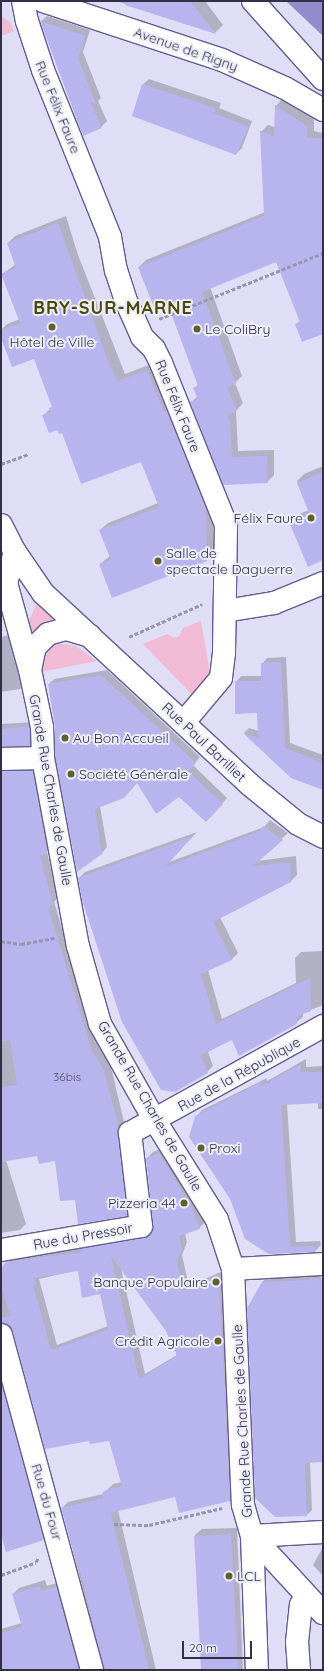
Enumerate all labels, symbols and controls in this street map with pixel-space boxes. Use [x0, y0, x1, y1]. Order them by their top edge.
street label: Avenue de Rigny [132, 23, 240, 75]
street label: Rue Félix Faure [32, 58, 84, 156]
district label: BRY-SUR-MARNE [33, 297, 193, 319]
place label: Le ColiBry [205, 321, 270, 337]
marker: Hôtel de Ville [47, 322, 57, 332]
marker: Le ColiBry [192, 324, 202, 334]
place label: Hôtel de Ville [10, 334, 94, 350]
street label: Rue Félix Faure [152, 357, 204, 455]
place label: Félix Faure [234, 510, 303, 526]
marker: Félix Faure [306, 513, 316, 523]
place label: Salle de spectacle Daguerre [166, 545, 293, 578]
marker: Salle de spectacle Daguerre [153, 556, 163, 566]
street label: Grande Rue Charles de Gaulle [26, 693, 76, 887]
street label: Rue Paul Barilliet [159, 699, 249, 785]
place label: Au Bon Accueil [73, 730, 169, 746]
marker: Au Bon Accueil [60, 733, 70, 743]
place label: Société Générale [79, 766, 188, 782]
marker: Société Générale [66, 769, 76, 779]
street label: Grande Rue Charles de Gaulle [94, 1018, 206, 1194]
street label: Rue de la République [175, 1033, 303, 1115]
house number: 36bis [53, 1070, 81, 1084]
place label: Proxi [209, 1140, 240, 1156]
marker: Proxi [196, 1143, 206, 1153]
place label: Pizzeria 44 [108, 1195, 176, 1211]
marker: Pizzeria 44 [179, 1198, 189, 1208]
street label: Rue du Pressoir [32, 1219, 134, 1253]
place label: Banque Populaire [93, 1274, 208, 1290]
marker: Banque Populaire [211, 1277, 221, 1287]
street label: Grande Rue Charles de Gaulle [229, 1324, 255, 1518]
place label: Crédit Agricole [115, 1333, 210, 1349]
marker: Crédit Agricole [213, 1336, 223, 1346]
street label: Rue du Four [28, 1462, 66, 1542]
place label: LCL [237, 1568, 261, 1584]
marker: LCL [224, 1571, 234, 1581]
scale bar [184, 1633, 254, 1659]
text: 20 m [189, 1640, 217, 1655]

